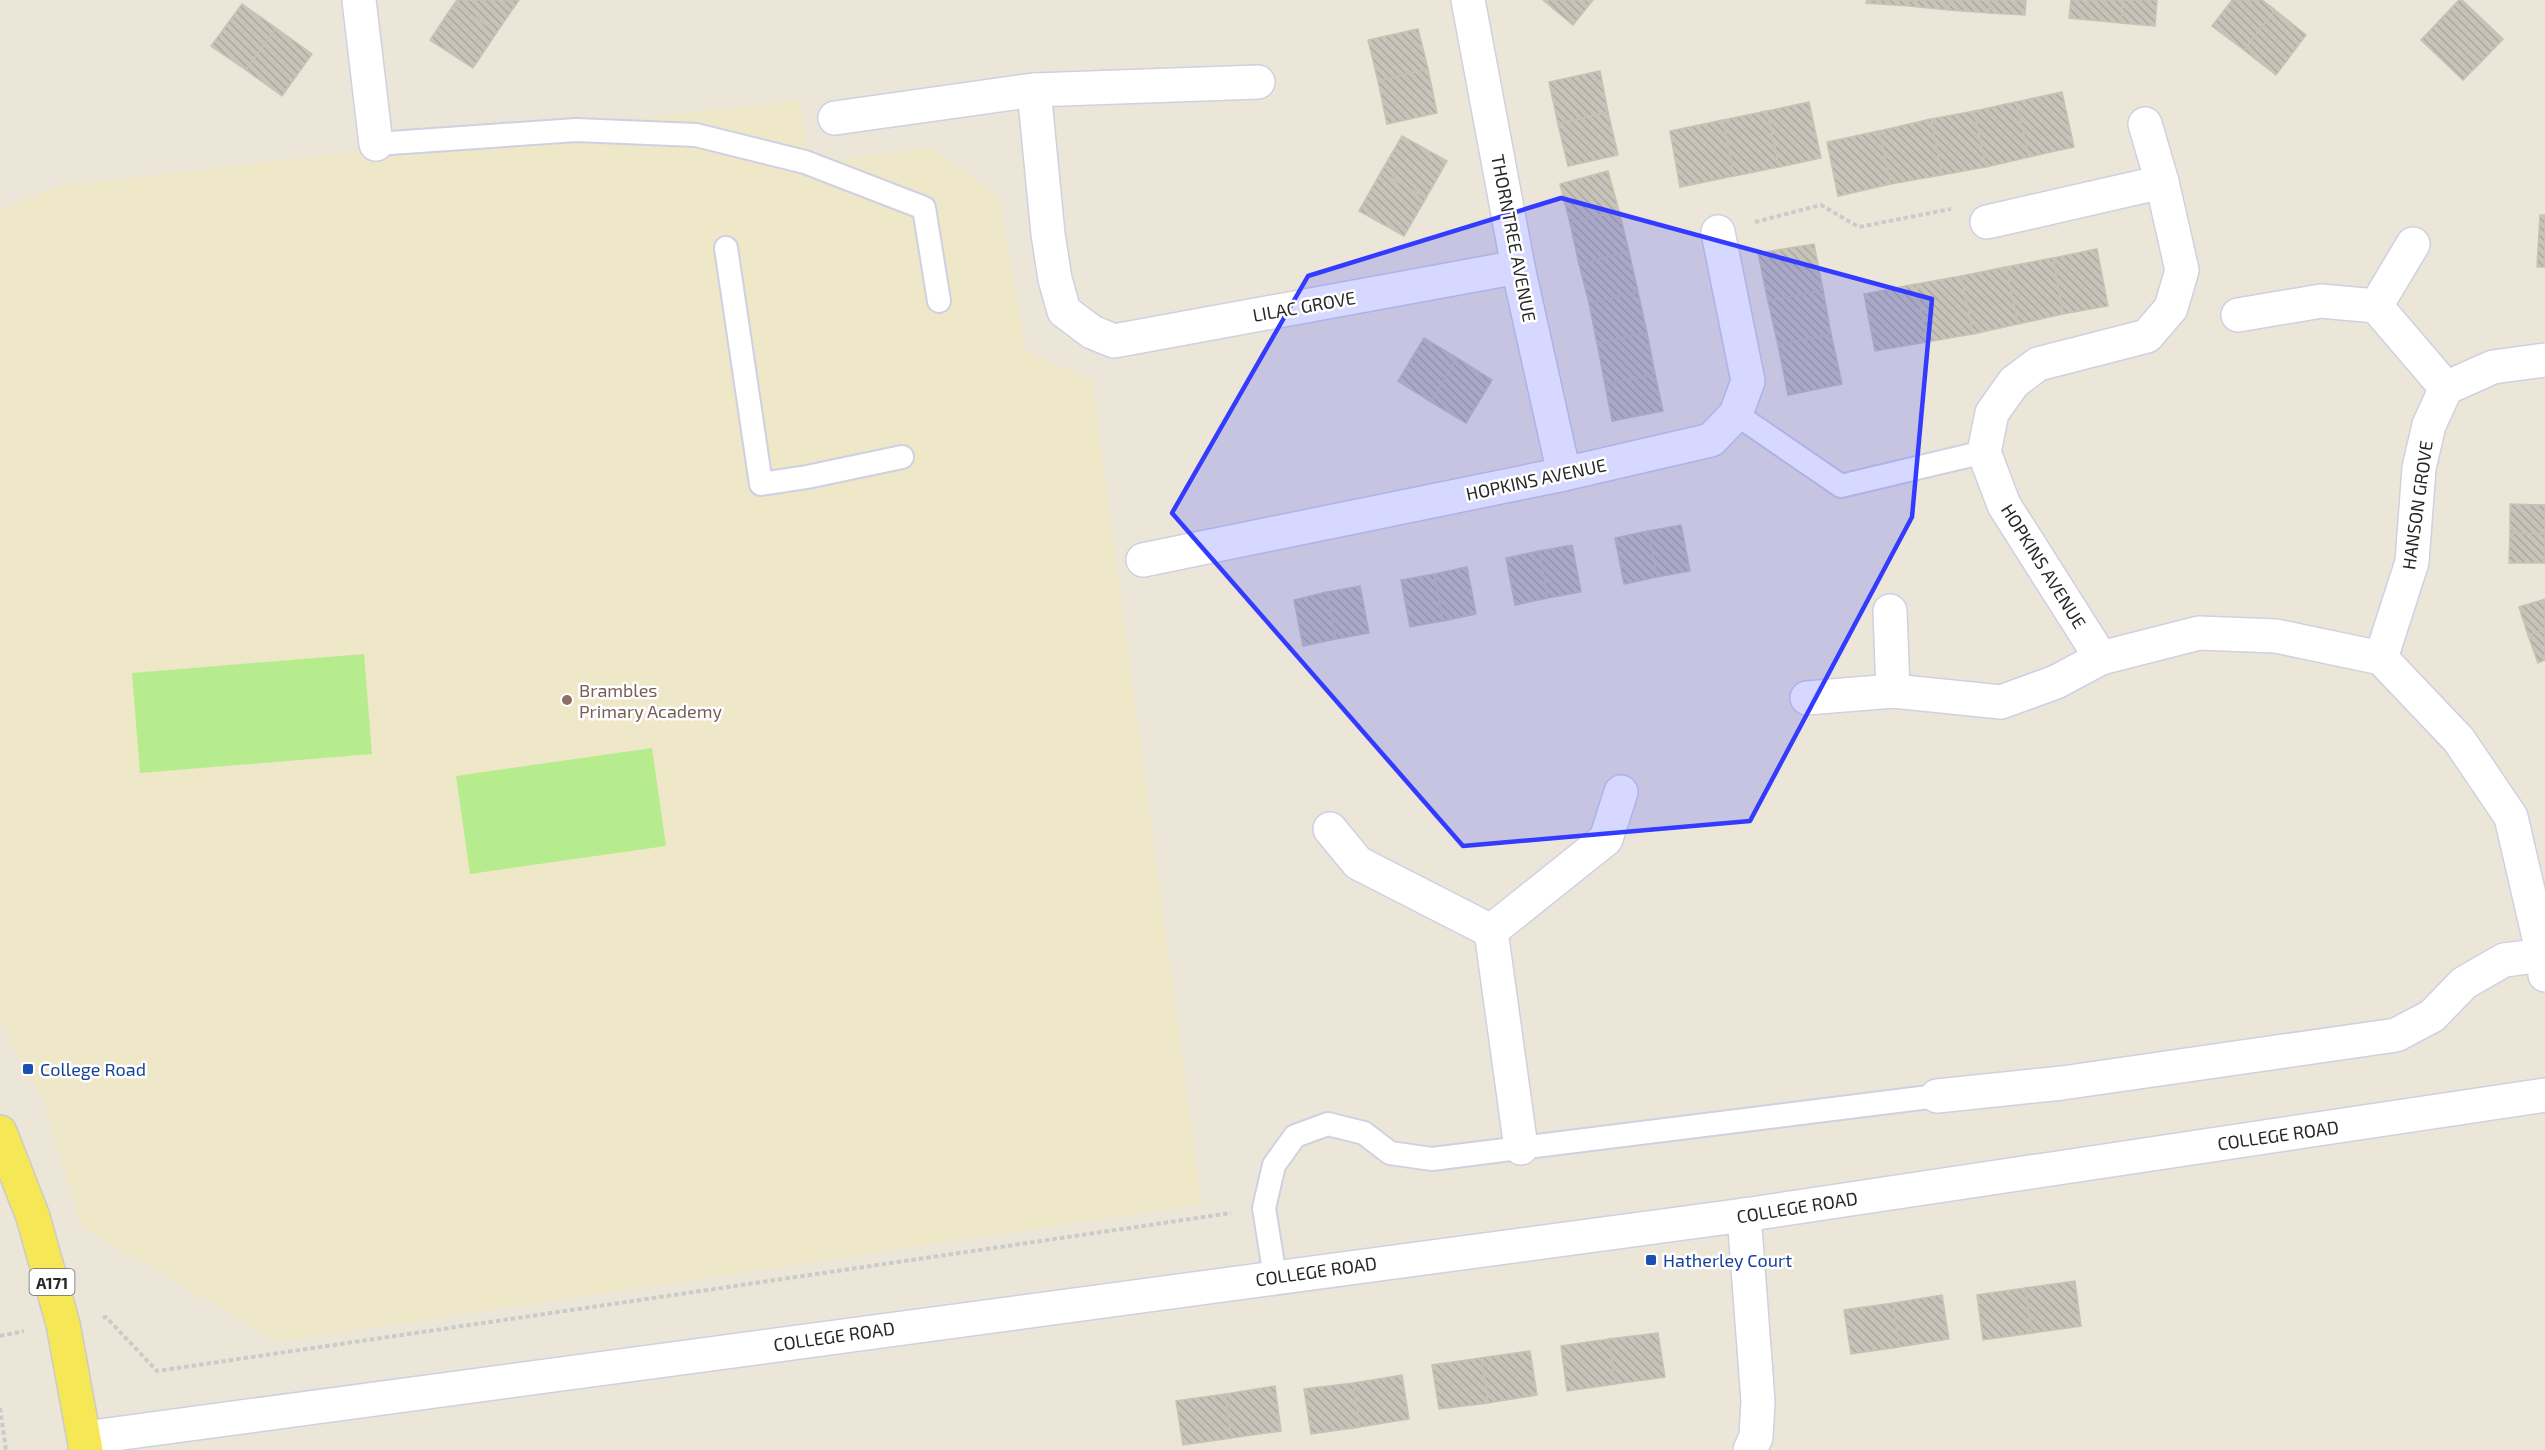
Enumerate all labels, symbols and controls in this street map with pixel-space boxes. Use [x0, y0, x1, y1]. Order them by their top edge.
street label: THORNTREE AVENUE [1487, 152, 1541, 324]
street label: LILAC GROVE [1251, 286, 1357, 326]
street label: HANSON GROVE [2397, 439, 2437, 571]
street label: HOPKINS AVENUE [1464, 453, 1608, 505]
street label: HOPKINS AVENUE [1997, 500, 2091, 632]
place label: Brambles Primary Academy [579, 679, 723, 722]
marker: Brambles Primary Academy [560, 693, 574, 707]
place label: College Road [40, 1058, 146, 1080]
marker: College Road [21, 1062, 35, 1076]
street label: COLLEGE ROAD [2216, 1116, 2340, 1154]
street label: COLLEGE ROAD [1735, 1187, 1859, 1227]
place label: Hatherley Court [1663, 1249, 1792, 1271]
street label: COLLEGE ROAD [1254, 1252, 1378, 1290]
marker: Hatherley Court [1644, 1253, 1658, 1267]
road number: A171 [29, 1269, 74, 1295]
street label: COLLEGE ROAD [772, 1317, 896, 1355]

